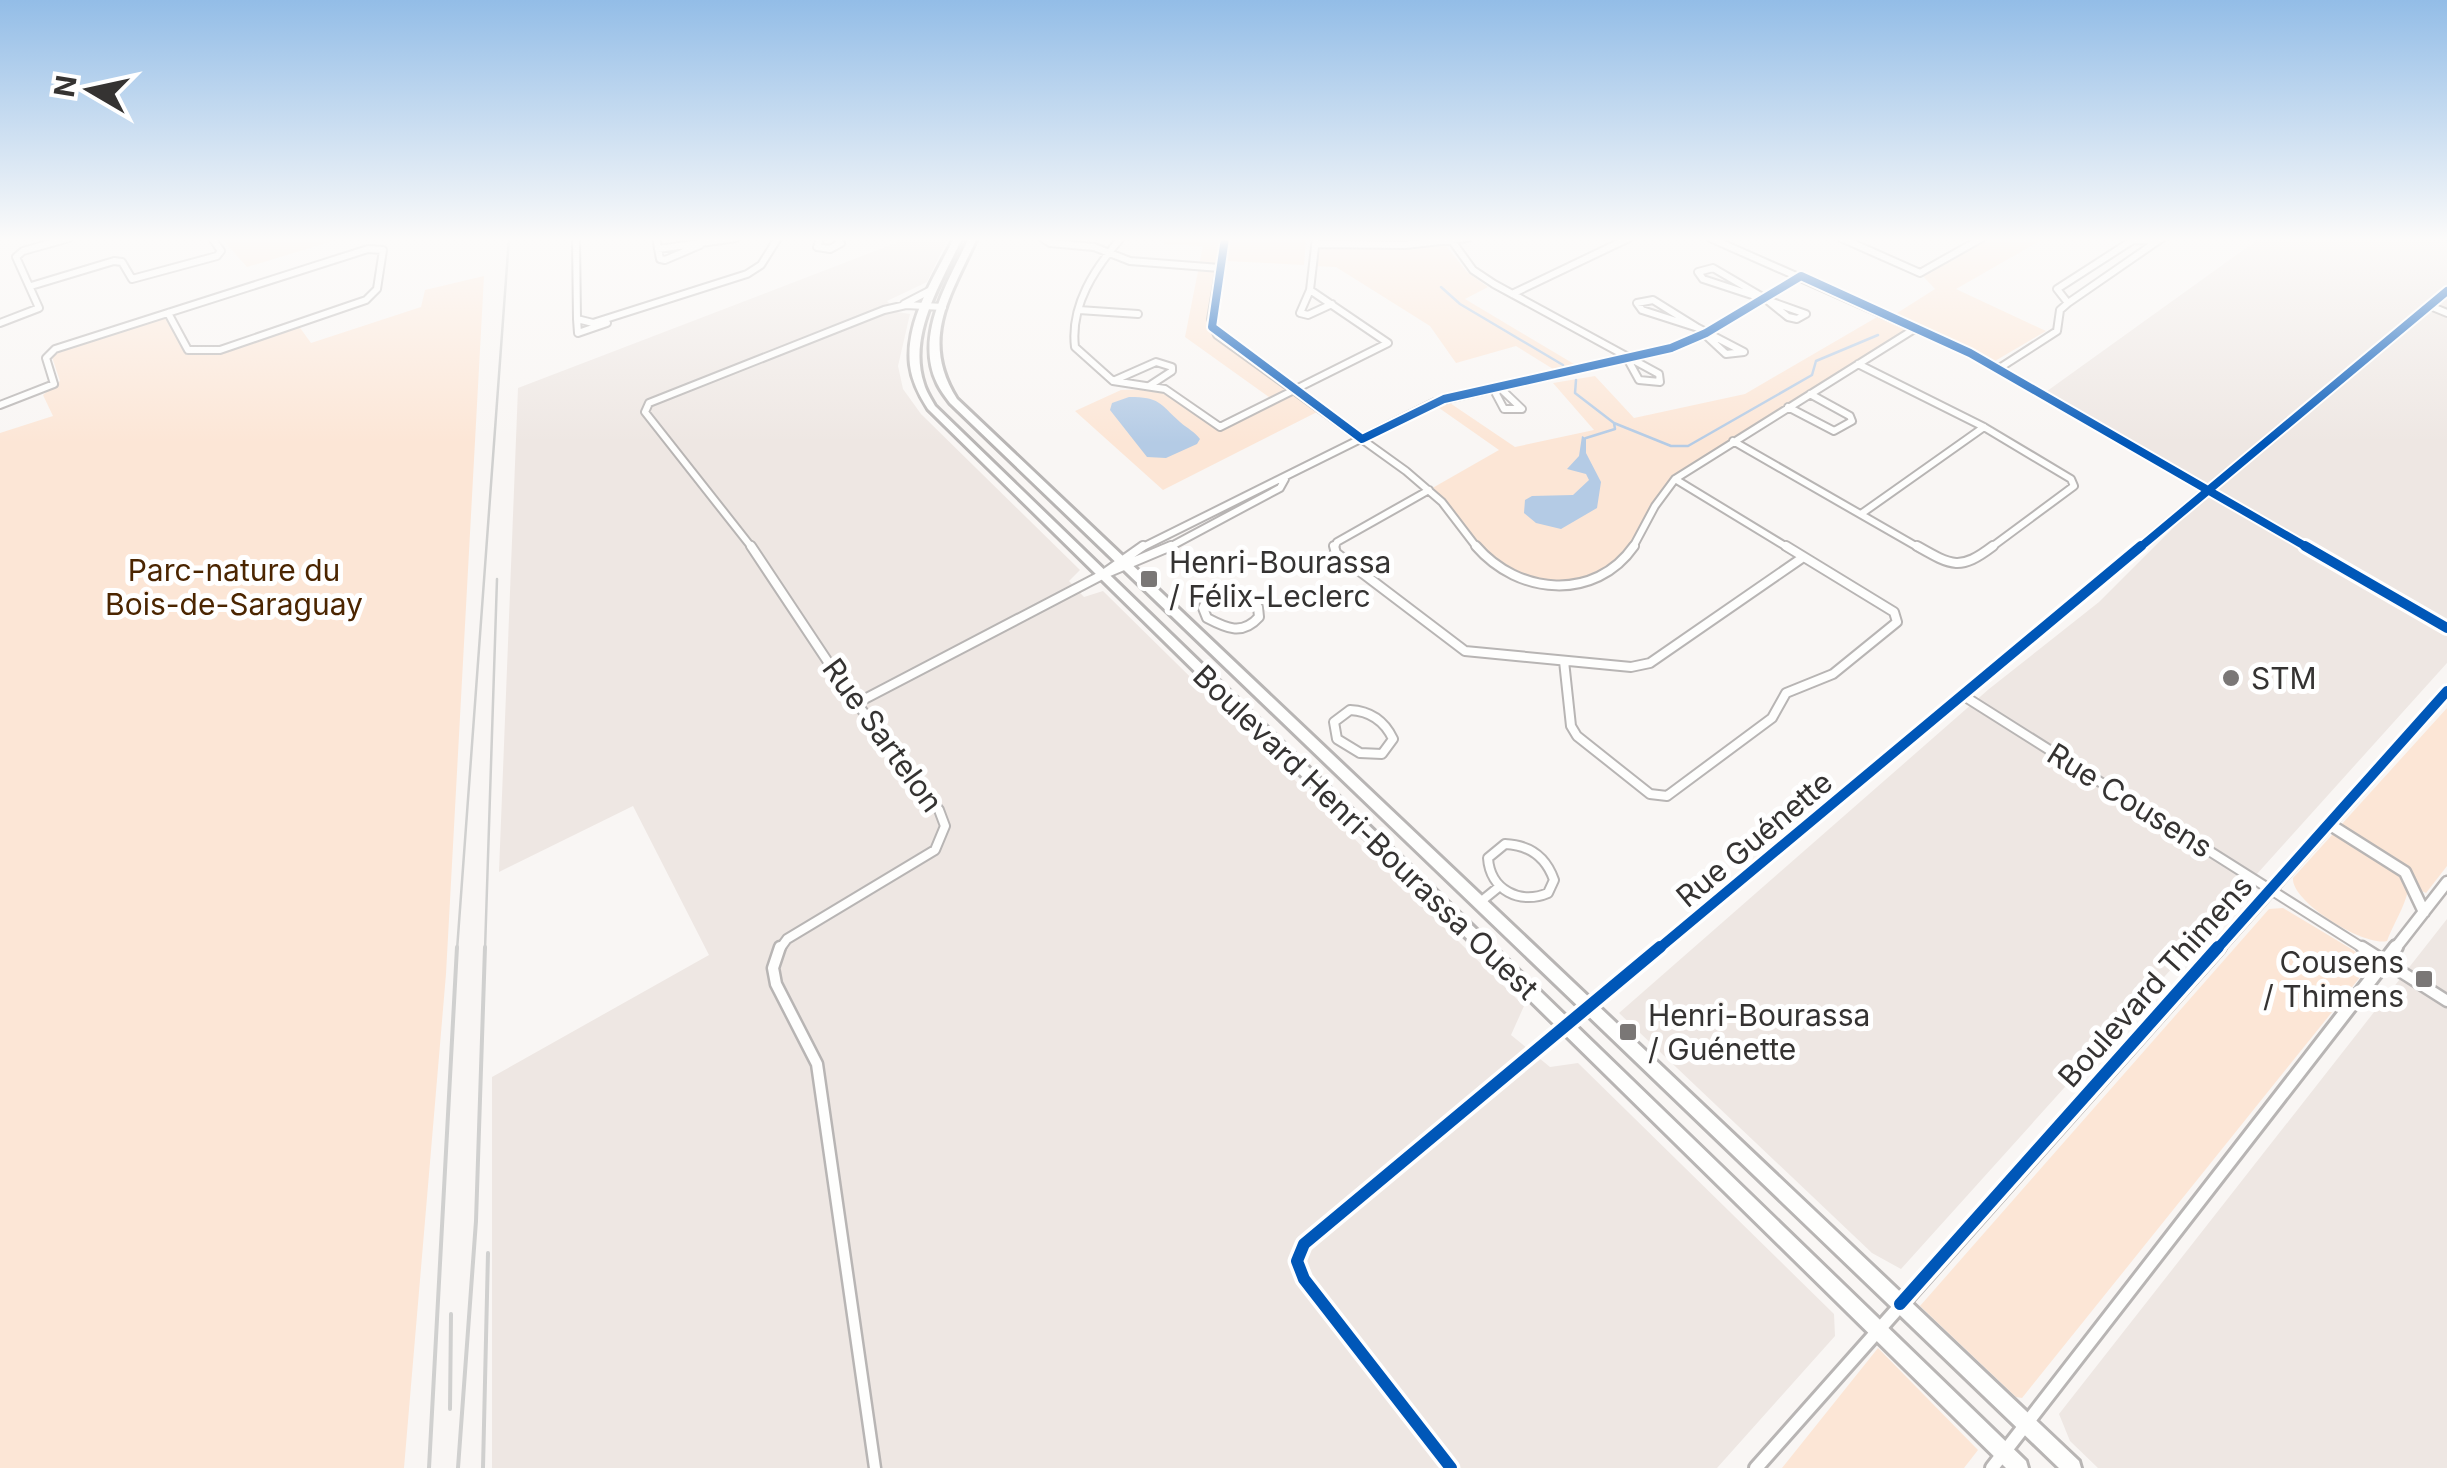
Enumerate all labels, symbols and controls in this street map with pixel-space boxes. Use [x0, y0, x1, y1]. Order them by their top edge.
north arrow [40, 40, 140, 140]
text: N [47, 73, 84, 99]
place label: Henri-Bourassa / Félix-Leclerc [1169, 544, 1391, 614]
park label: Parc-nature du Bois-de-Saraguay [105, 552, 363, 622]
marker: Henri-Bourassa / Félix-Leclerc [1138, 568, 1160, 590]
street label: Rue Sartelon [815, 651, 951, 819]
street label: Boulevard Henri-Bourassa Ouest [1186, 657, 1546, 1007]
place label: STM [2251, 660, 2317, 696]
marker: STM [2220, 667, 2242, 689]
street label: Rue Cousens [2041, 735, 2219, 865]
street label: Rue Guénette [1669, 764, 1839, 914]
street label: Boulevard Thimens [2050, 868, 2260, 1094]
place label: Cousens / Thimens [2263, 944, 2404, 1014]
marker: Cousens / Thimens [2413, 968, 2435, 990]
place label: Henri-Bourassa / Guénette [1648, 997, 1870, 1067]
marker: Henri-Bourassa / Guénette [1617, 1021, 1639, 1043]

